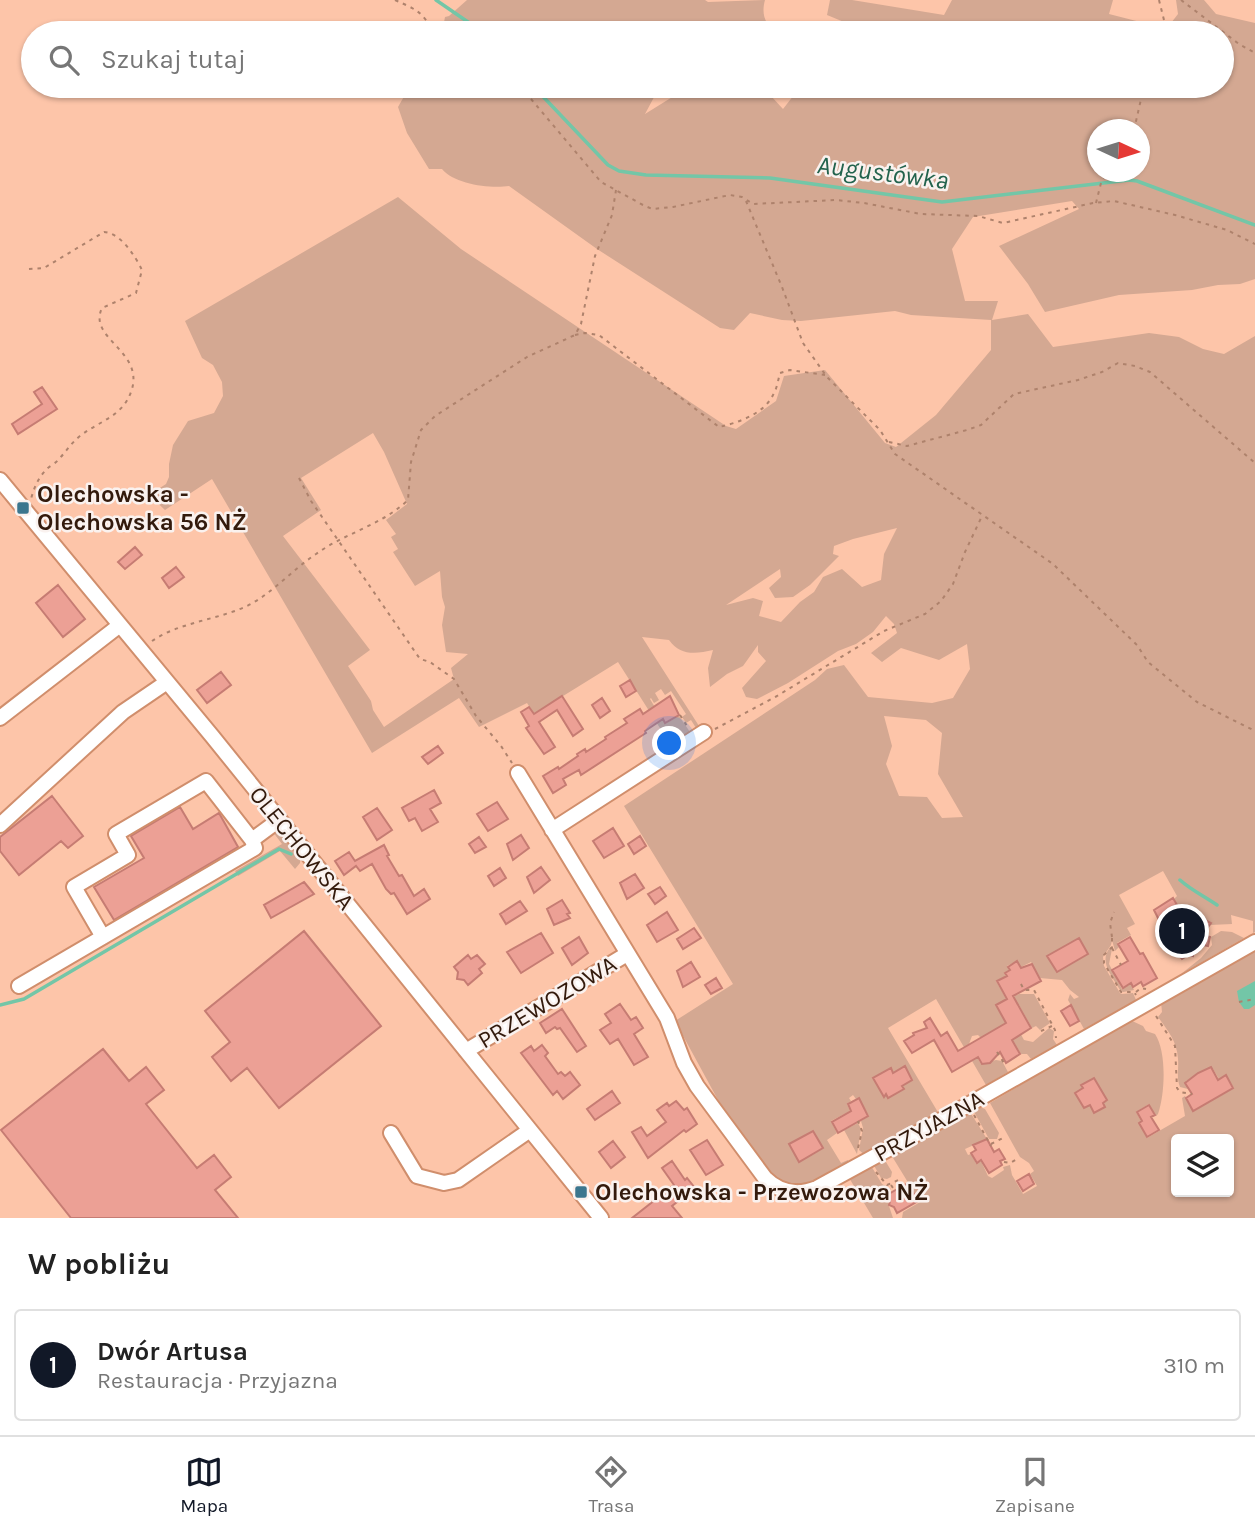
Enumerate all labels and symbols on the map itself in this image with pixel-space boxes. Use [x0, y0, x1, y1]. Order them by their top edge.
north arrow [1087, 119, 1150, 182]
water label: Augustówka [815, 149, 950, 196]
place label: Olechowska - Olechowska 56 NŻ [37, 480, 247, 536]
marker: Olechowska - Olechowska 56 NŻ [15, 500, 31, 516]
your location [652, 726, 686, 760]
street label: OLECHOWSKA [244, 781, 360, 916]
pin: 1 [1159, 905, 1205, 957]
street label: PRZEWOZOWA [473, 950, 622, 1054]
street label: PRZYJAZNA [869, 1084, 989, 1168]
place label: Olechowska - Przewozowa NŻ [595, 1178, 929, 1206]
marker: Olechowska - Przewozowa NŻ [573, 1184, 589, 1200]

